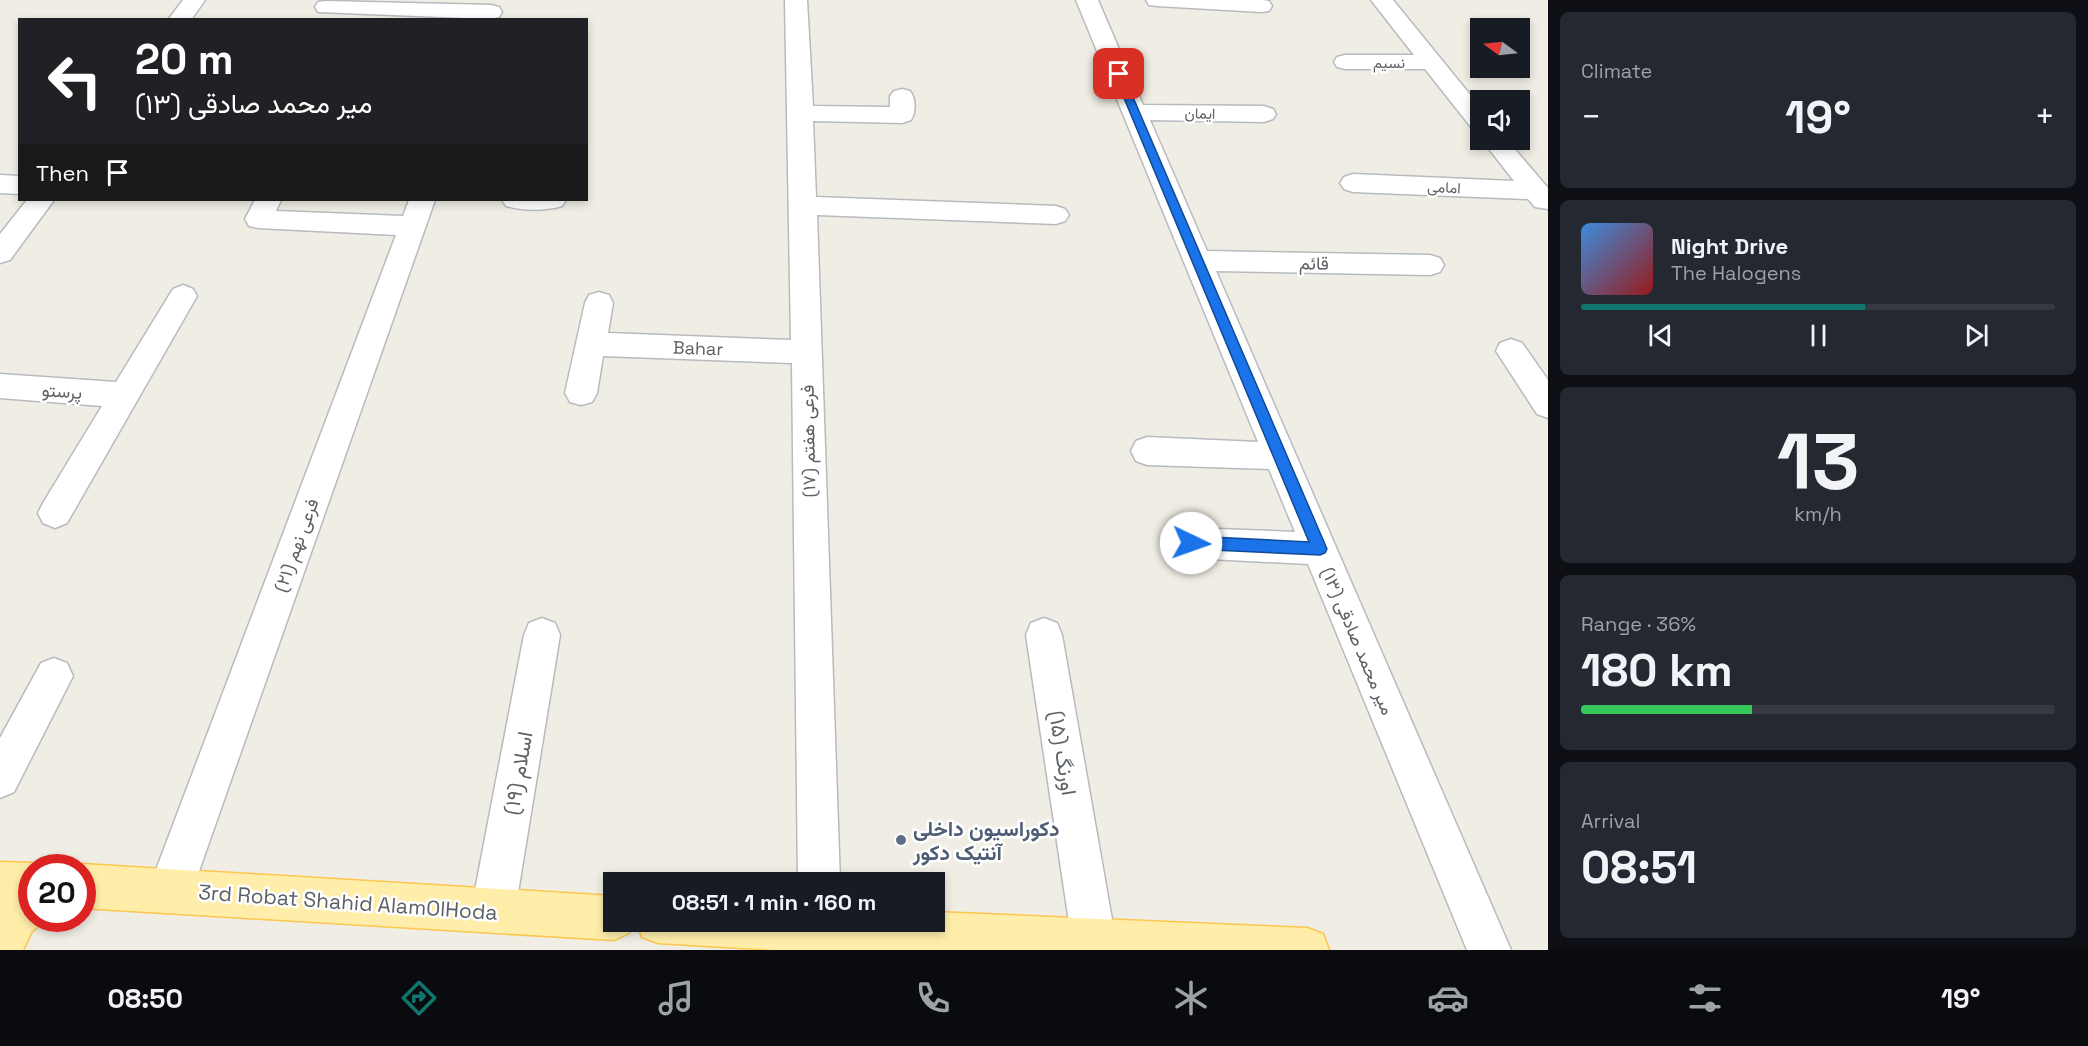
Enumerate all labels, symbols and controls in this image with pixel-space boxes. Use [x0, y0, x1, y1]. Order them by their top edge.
north arrow [1470, 18, 1530, 78]
map controls [1470, 18, 1530, 150]
text: 20 m [135, 33, 234, 86]
icon: left [36, 42, 114, 120]
pin [1093, 48, 1144, 99]
street label: نسیم [1373, 53, 1405, 73]
icon: arrive [1102, 57, 1135, 90]
text: Climate [1581, 58, 1652, 84]
text: میر محمد صادقی (۱۳) [135, 86, 372, 121]
text: 19° [1785, 89, 1851, 146]
button: sound [1470, 90, 1530, 150]
text: − [1581, 96, 1601, 138]
text: + [2035, 96, 2055, 138]
street label: ایمان [1184, 103, 1216, 123]
icon: arrive [101, 156, 134, 189]
text: Then [36, 159, 89, 187]
street label: امامی [1427, 177, 1461, 198]
text: Night Drive [1671, 232, 1788, 260]
street label: قائم [1299, 251, 1329, 276]
text: The Halogens [1671, 260, 1801, 286]
icon: previous [1644, 319, 1677, 352]
icon: pause [1802, 319, 1835, 352]
icon: next [1960, 319, 1993, 352]
street label: Bahar [672, 336, 724, 360]
street label: پرستو [41, 378, 83, 405]
street label: فرعی هفتم (۱۷) [796, 384, 821, 498]
text: 13 [1777, 412, 1859, 512]
street label: فرعی نهم (۲۱) [268, 495, 324, 595]
text: km/h [1794, 501, 1842, 527]
position arrow [1159, 511, 1223, 575]
street label: میر محمد صادقی (۱۳) [1316, 564, 1400, 718]
text: Range · 36% [1581, 611, 1696, 637]
text: 180 km [1581, 642, 1733, 699]
street label: اورنگ (۱۵) [1043, 709, 1083, 797]
street label: اسلام (۱۹) [497, 729, 540, 817]
text: Arrival [1581, 808, 1640, 834]
place label: دکوراسیون داخلی آنتیک دکور [912, 815, 1060, 866]
marker: دکوراسیون داخلی آنتیک دکور [894, 833, 908, 847]
text: 08:51 [1581, 839, 1697, 896]
speed limit sign: 20 [18, 854, 96, 932]
street label: 3rd Robat Shahid AlamOlHoda [197, 878, 499, 926]
text: 08:51 · 1 min · 160 m [672, 888, 876, 916]
icon: directions [398, 977, 440, 1019]
icon: music [655, 977, 697, 1019]
icon: phone [912, 977, 954, 1019]
icon: climate [1170, 977, 1212, 1019]
icon: car [1427, 977, 1469, 1019]
icon: filters [1684, 977, 1726, 1019]
text: 08:50 [108, 981, 183, 1016]
text: 19° [1941, 981, 1980, 1016]

